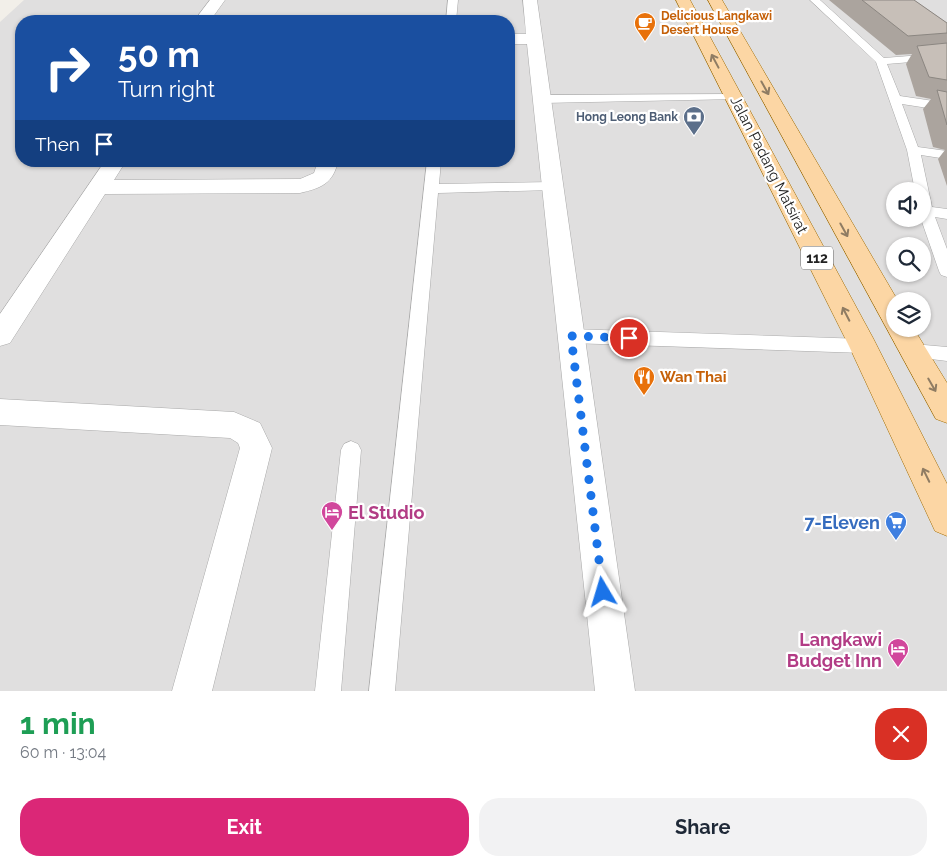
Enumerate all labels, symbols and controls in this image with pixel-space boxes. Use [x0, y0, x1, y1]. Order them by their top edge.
place label: Delicious Langkawi Desert House [661, 9, 772, 37]
cafe icon: Delicious Langkawi Desert House [633, 11, 657, 42]
text: 50 m [118, 34, 200, 75]
icon: right [35, 35, 100, 100]
one-way arrow [710, 53, 720, 68]
text: Turn right [118, 76, 215, 102]
one-way arrow [760, 81, 770, 95]
street label: Jalan Padang Matsirat [726, 93, 812, 237]
bank icon: Hong Leong Bank [682, 105, 706, 136]
place label: Hong Leong Bank [576, 110, 678, 124]
icon: arrive [90, 130, 118, 158]
text: Then [35, 133, 80, 155]
map controls [886, 182, 931, 337]
button: sound [886, 182, 931, 227]
one-way arrow [840, 222, 850, 236]
button: search [886, 237, 931, 282]
road number: 112 [801, 247, 833, 270]
button: layers [886, 292, 931, 337]
one-way arrow [841, 306, 851, 321]
pin [608, 317, 650, 359]
icon: arrive [615, 324, 643, 352]
restaurant icon: Wan Thai [632, 365, 656, 396]
place label: Wan Thai [660, 368, 727, 386]
one-way arrow [928, 377, 938, 391]
one-way arrow [921, 468, 930, 483]
hotel icon: El Studio [320, 500, 344, 531]
place label: El Studio [348, 502, 424, 523]
supermarket icon: 7-Eleven [884, 510, 908, 541]
place label: 7-Eleven [804, 512, 880, 533]
position arrow [576, 565, 628, 617]
place label: Langkawi Budget Inn [787, 629, 882, 671]
hotel icon: Langkawi Budget Inn [886, 637, 910, 668]
text: 1 min [20, 706, 96, 741]
button: close [875, 708, 927, 760]
text: 60 m · 13:04 [20, 743, 106, 762]
button: Exit [20, 798, 469, 856]
button: Share [479, 798, 927, 856]

